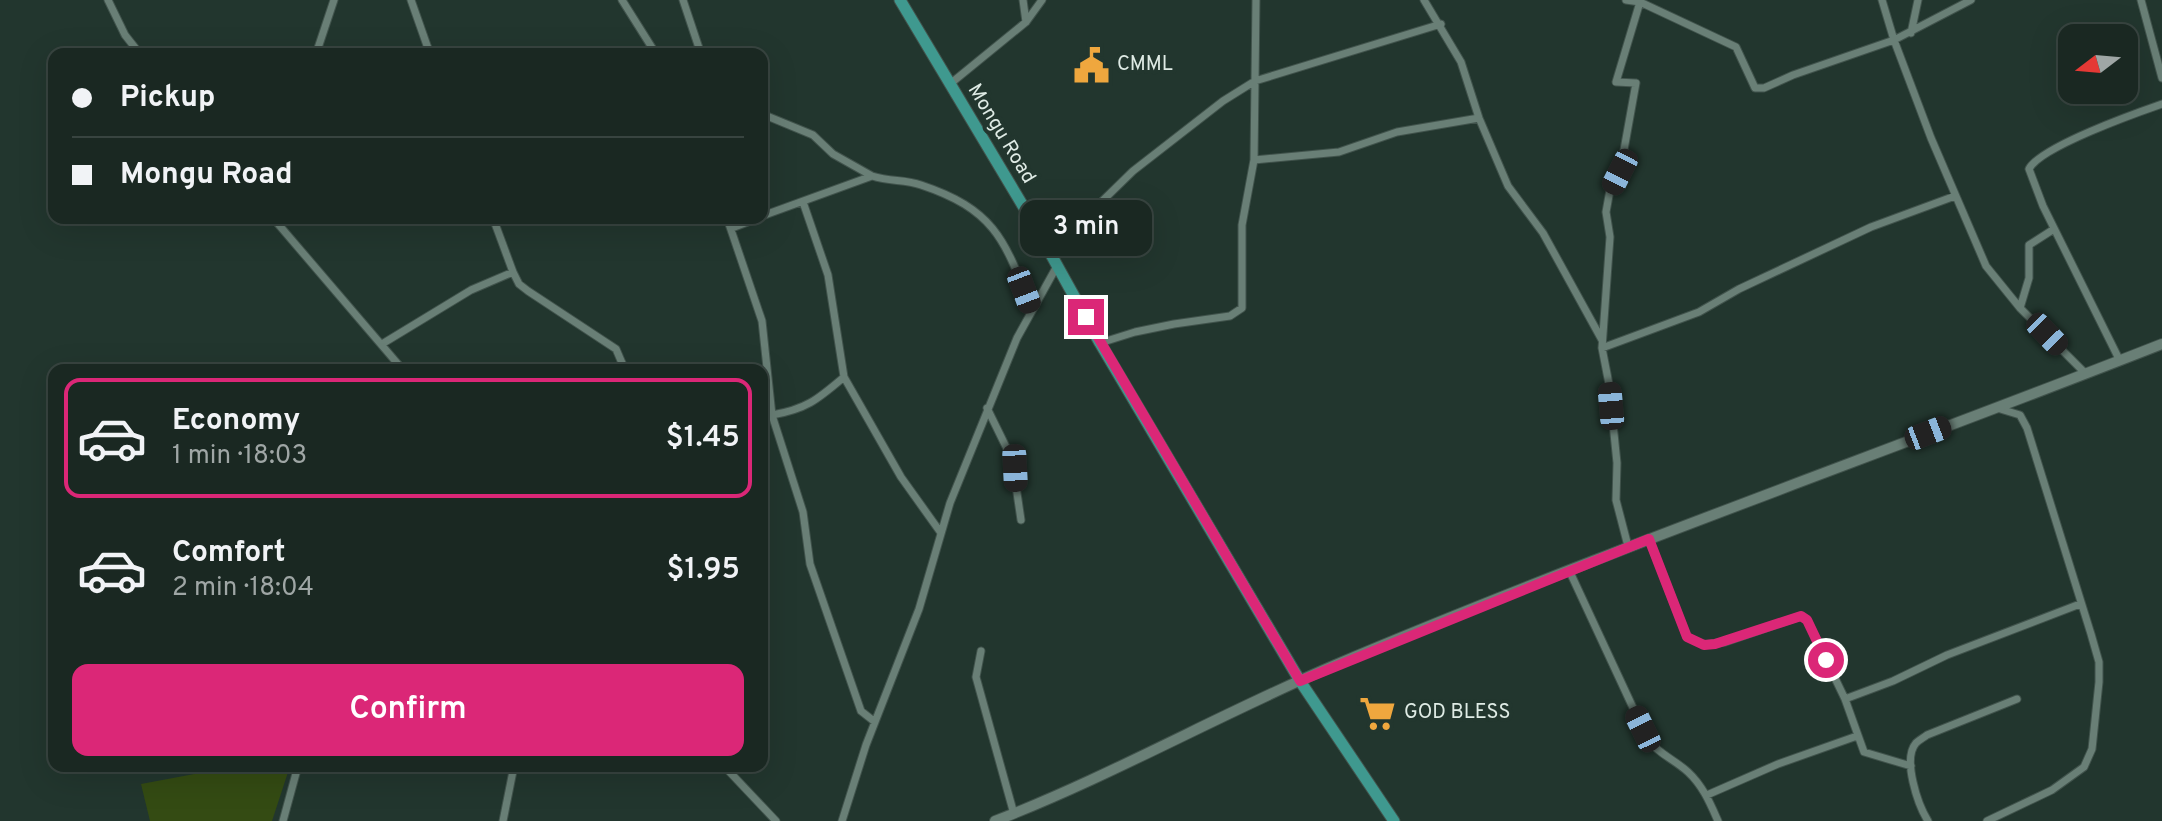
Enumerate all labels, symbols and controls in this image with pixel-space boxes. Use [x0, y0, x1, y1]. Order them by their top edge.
north arrow [2058, 24, 2138, 104]
map controls [2058, 24, 2138, 104]
public building icon: CMML [1072, 46, 1110, 84]
place label: CMML [1117, 52, 1173, 78]
street label: Mongu Road [961, 79, 1041, 189]
text: Pickup [120, 80, 215, 117]
car [1598, 145, 1642, 199]
text: Mongu Road [120, 157, 293, 194]
callout: 3 min [1020, 201, 1152, 257]
text: 3 min [1053, 211, 1119, 244]
car [1004, 263, 1044, 317]
route end [1068, 299, 1104, 335]
car [2022, 308, 2072, 360]
car [1597, 381, 1625, 431]
icon: car [76, 402, 148, 474]
text: Economy [172, 403, 300, 440]
car [1901, 413, 1955, 453]
text: $1.45 [666, 420, 740, 457]
text: 1 min · 18:03 [172, 440, 307, 473]
car [1002, 443, 1028, 493]
icon: car [76, 534, 148, 606]
text: Comfort [172, 535, 285, 572]
text: $1.95 [666, 552, 740, 589]
text: 2 min · 18:04 [172, 572, 314, 605]
route start [1808, 642, 1844, 678]
button: Confirm [72, 664, 744, 756]
supermarket icon: GOD BLESS [1359, 694, 1397, 732]
place label: GOD BLESS [1404, 700, 1511, 726]
car [1622, 702, 1664, 756]

